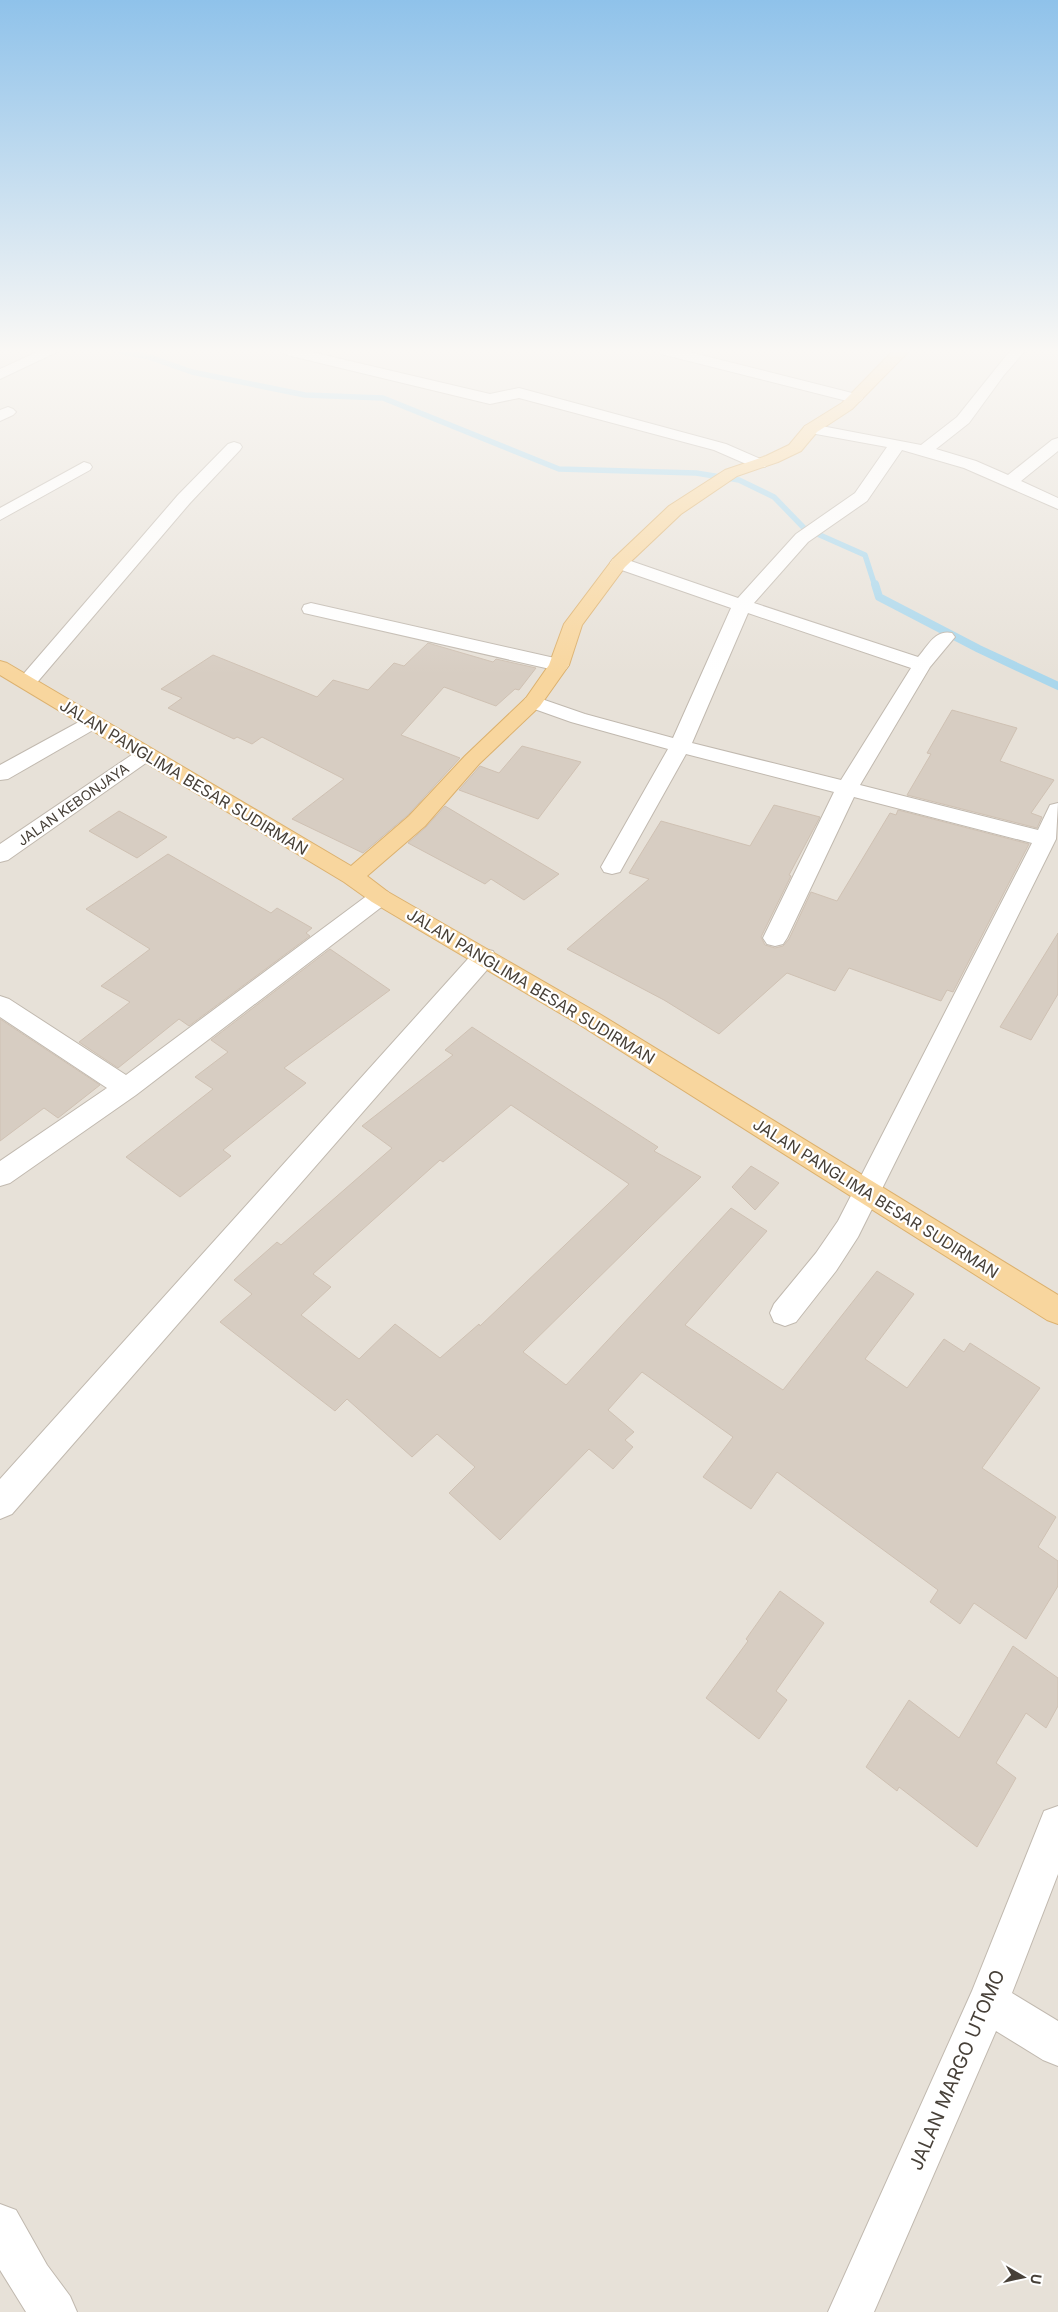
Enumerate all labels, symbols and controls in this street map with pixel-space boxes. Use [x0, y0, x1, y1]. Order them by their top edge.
street label: JALAN PANGLIMA BESAR SUDIRMAN [56, 695, 312, 859]
street label: JALAN KEBONJAYA [14, 759, 132, 849]
street label: JALAN PANGLIMA BESAR SUDIRMAN [403, 904, 659, 1068]
street label: JALAN PANGLIMA BESAR SUDIRMAN [749, 1114, 1003, 1282]
street label: JALAN MARGO UTOMO [904, 1966, 1010, 2174]
north arrow [998, 2252, 1048, 2302]
text: U [1027, 2273, 1046, 2286]

